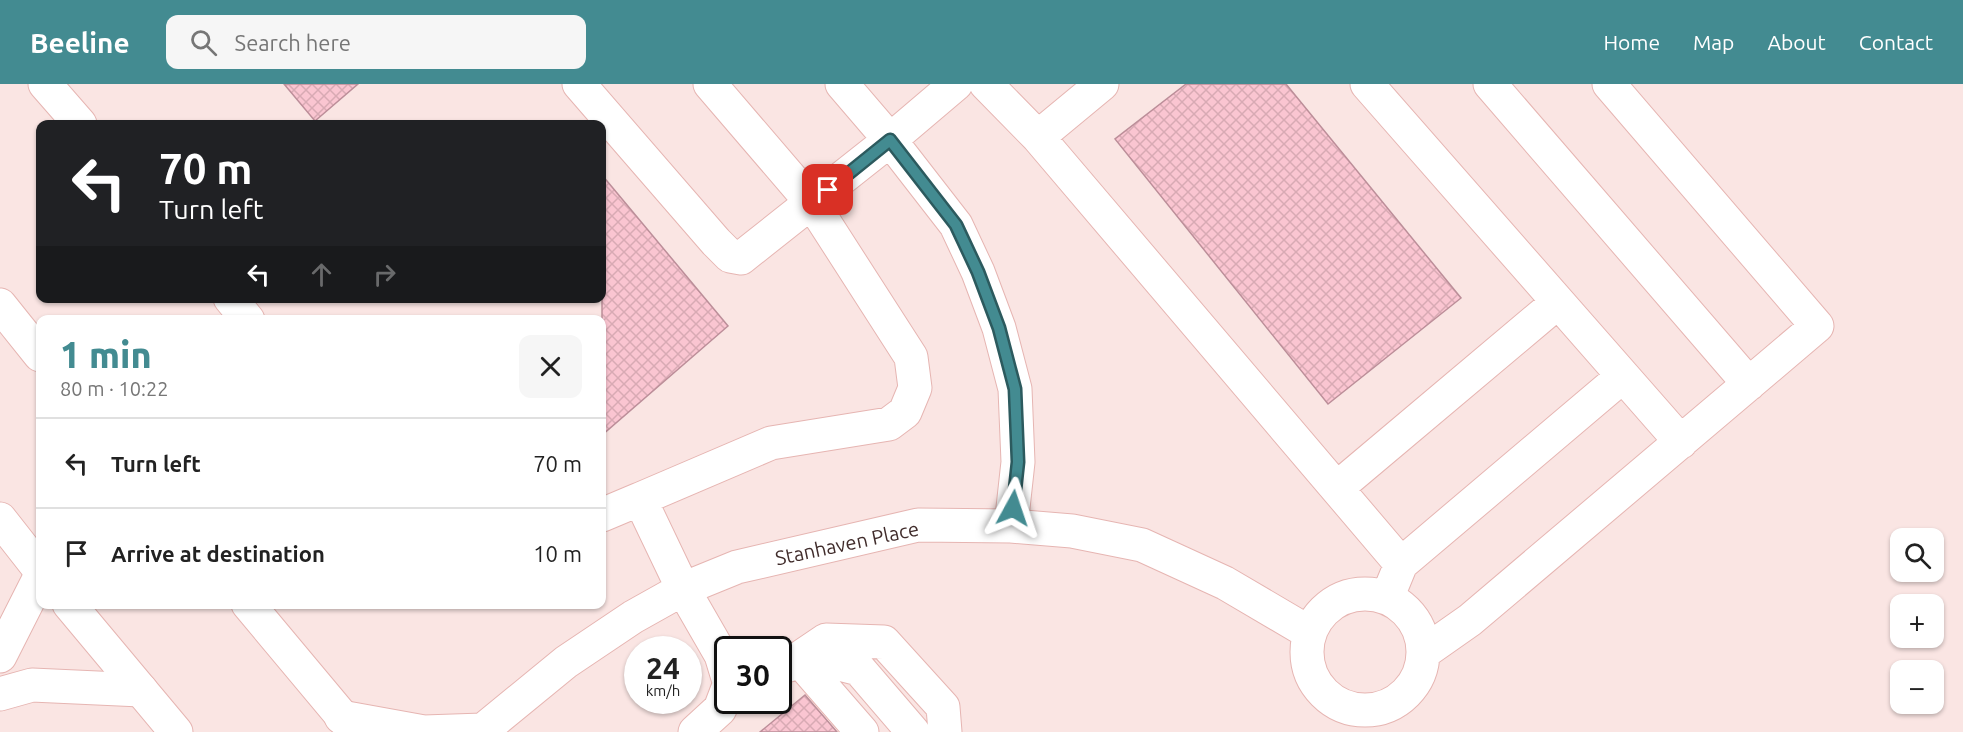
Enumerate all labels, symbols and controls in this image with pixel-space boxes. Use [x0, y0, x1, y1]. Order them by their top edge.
search box [166, 15, 586, 69]
icon: search [187, 26, 220, 59]
text: Beeline [30, 27, 130, 58]
text: Search here [235, 30, 351, 55]
text: Home [1603, 30, 1660, 54]
text: Map [1693, 30, 1734, 54]
text: About [1767, 30, 1826, 54]
text: Contact [1859, 30, 1933, 54]
icon: left [60, 144, 138, 222]
text: 70 m [159, 145, 253, 192]
pin [802, 164, 853, 215]
icon: arrive [811, 173, 844, 206]
text: Turn left [159, 194, 263, 224]
icon: left [242, 258, 275, 291]
icon: ahead [305, 258, 338, 291]
icon: right [368, 258, 401, 291]
text: 1 min [60, 334, 152, 375]
button: close [519, 335, 582, 398]
text: 80 m · 10:22 [60, 377, 169, 400]
icon: left [60, 447, 93, 480]
text: Turn left [111, 451, 201, 476]
text: 70 m [533, 451, 582, 476]
position arrow [981, 476, 1045, 540]
street label: Stanhaven Place [773, 517, 921, 569]
map controls [1890, 528, 1944, 714]
button: search [1890, 528, 1944, 582]
icon: arrive [60, 537, 93, 570]
text: Arrive at destination [111, 541, 325, 566]
text: 10 m [533, 541, 582, 566]
button: + [1890, 594, 1944, 648]
speed limit sign: 30 [714, 636, 792, 714]
text: 24 [646, 651, 680, 685]
button: − [1890, 660, 1944, 714]
text: km/h [646, 682, 680, 699]

